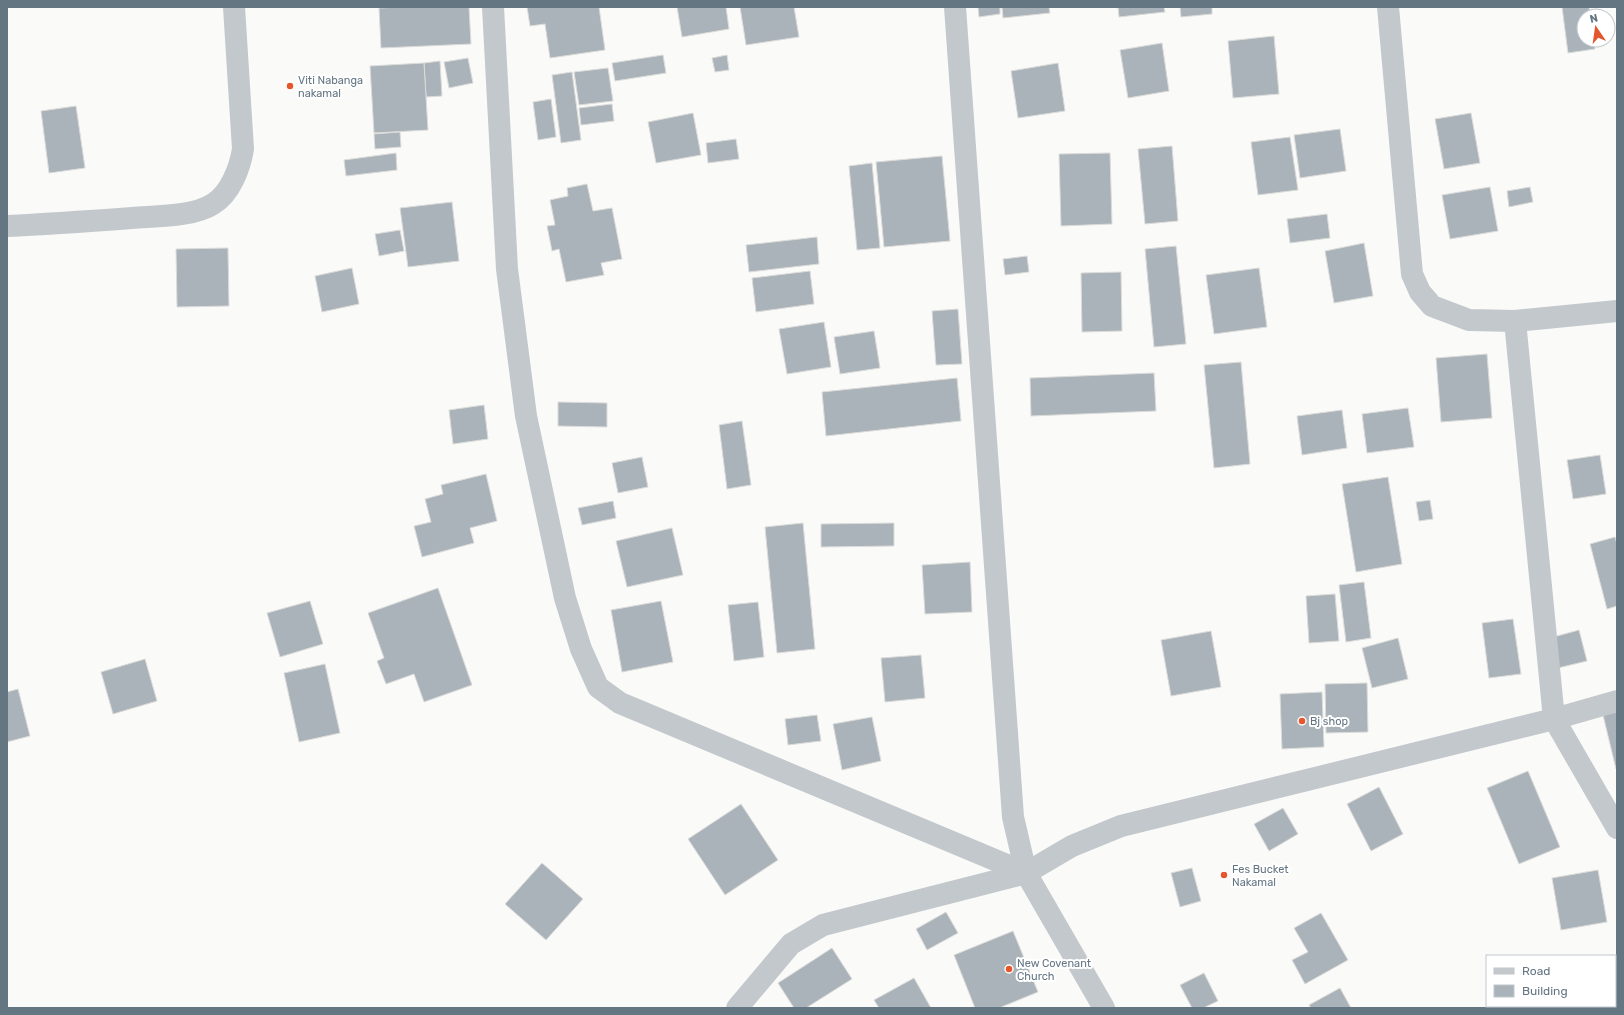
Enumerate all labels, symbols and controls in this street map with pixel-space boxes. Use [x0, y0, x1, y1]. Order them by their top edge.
north arrow [1576, 8, 1616, 48]
text: N [1589, 12, 1599, 26]
place label: Viti Nabanga nakamal [298, 74, 363, 100]
marker: Viti Nabanga nakamal [285, 81, 295, 91]
place label: Bj shop [1310, 715, 1348, 728]
marker: Bj shop [1297, 716, 1307, 726]
place label: Fes Bucket Nakamal [1232, 863, 1289, 889]
marker: Fes Bucket Nakamal [1219, 870, 1229, 880]
legend [1486, 955, 1616, 1007]
place label: New Covenant Church [1017, 957, 1092, 983]
marker: New Covenant Church [1004, 964, 1014, 974]
text: Road [1522, 964, 1550, 978]
text: Building [1522, 984, 1568, 998]

